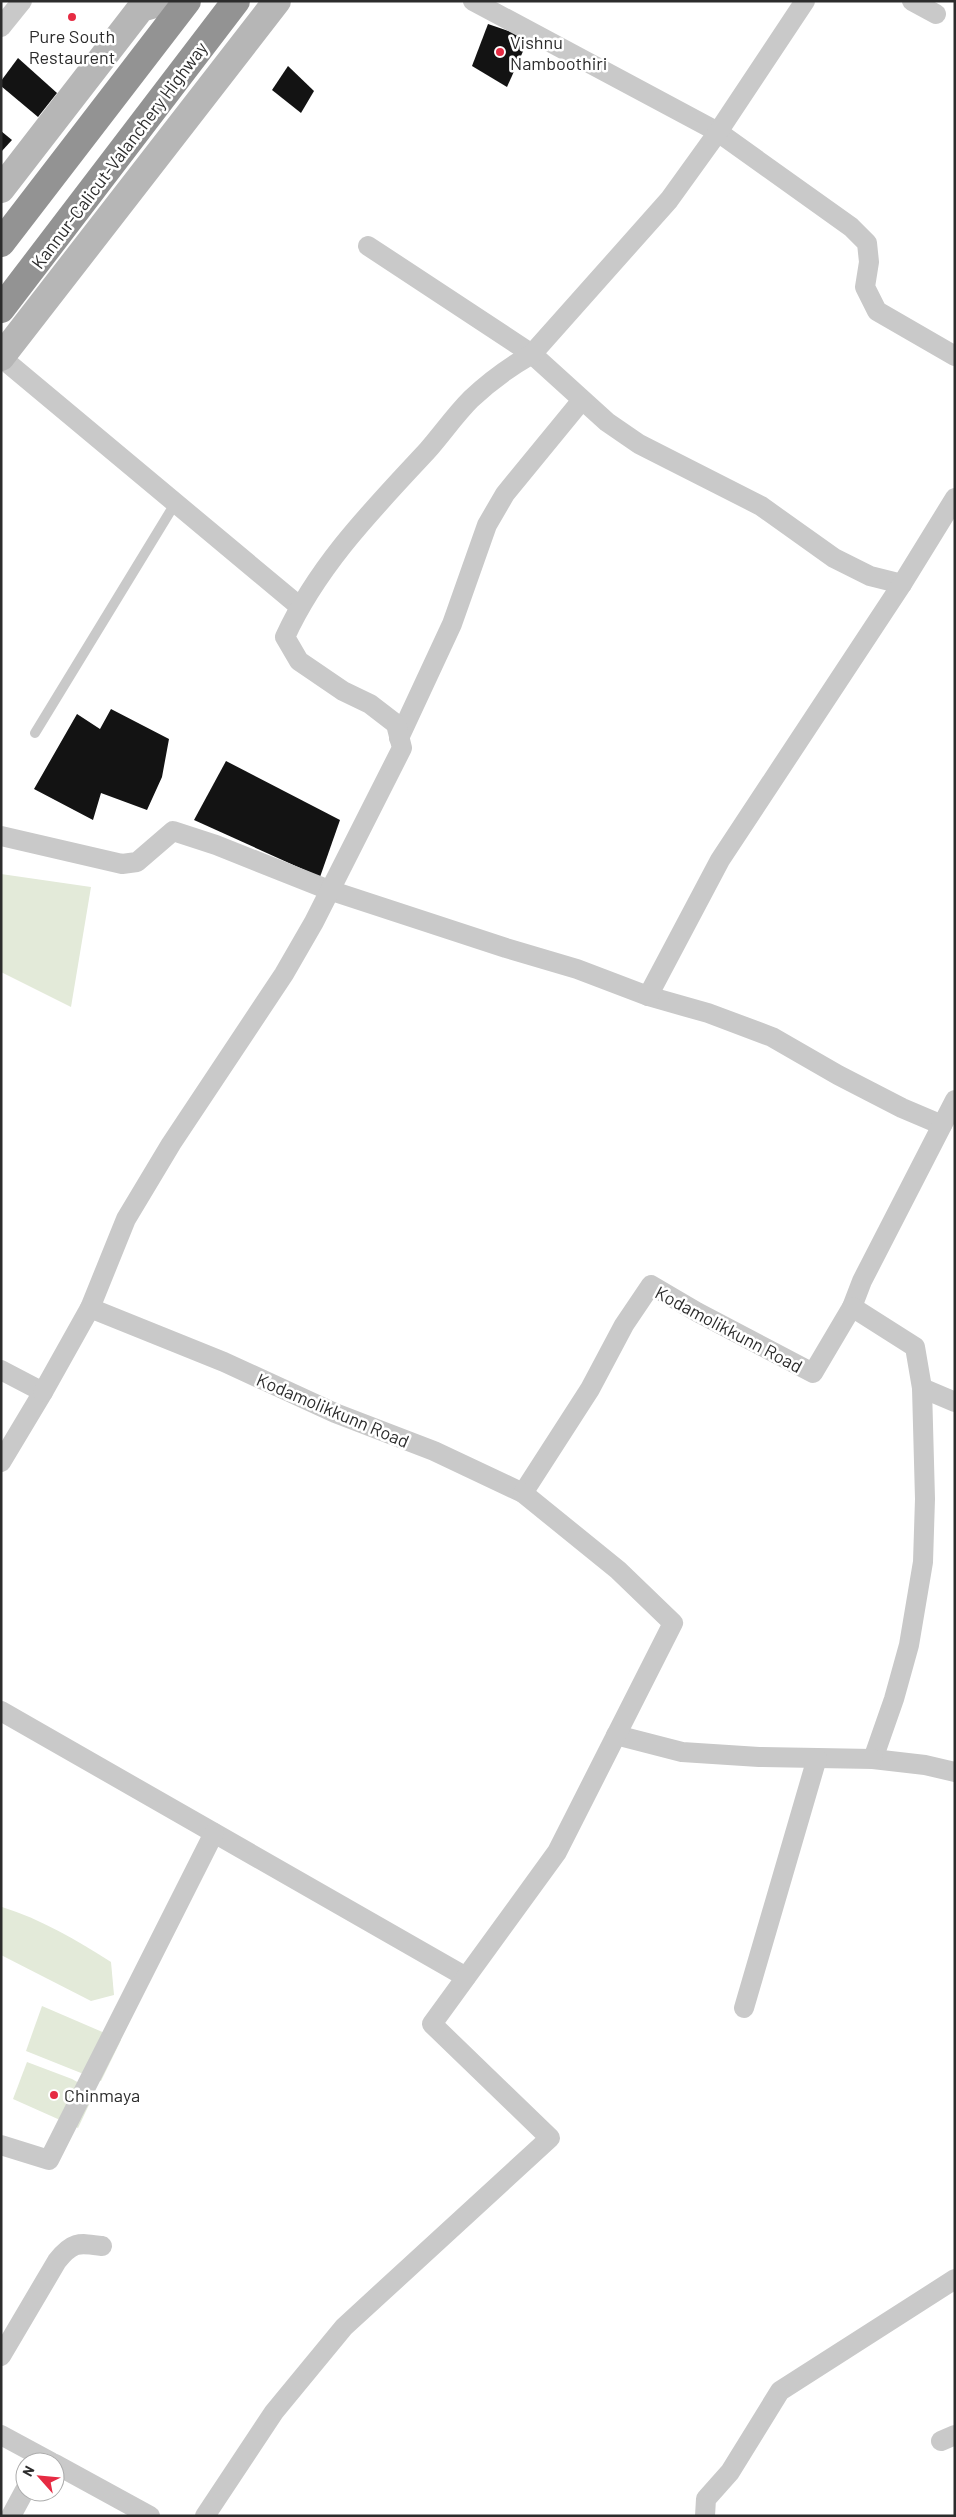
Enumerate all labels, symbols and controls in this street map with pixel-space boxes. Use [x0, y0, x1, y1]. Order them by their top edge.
marker: Pure South Restaurent [66, 11, 78, 23]
place label: Pure South Restaurent [29, 25, 115, 68]
place label: Vishnu Namboothiri [510, 31, 607, 74]
street label: Kannur-Calicut-Valanchery Highway [26, 37, 212, 273]
marker: Vishnu Namboothiri [494, 46, 506, 58]
street label: Kodamolikkunn Road [652, 1281, 806, 1377]
street label: Kodamolikkunn Road [254, 1368, 412, 1452]
place label: Chinmaya [64, 2084, 140, 2106]
marker: Chinmaya [48, 2089, 60, 2101]
north arrow [15, 2452, 65, 2502]
text: N [18, 2463, 38, 2479]

